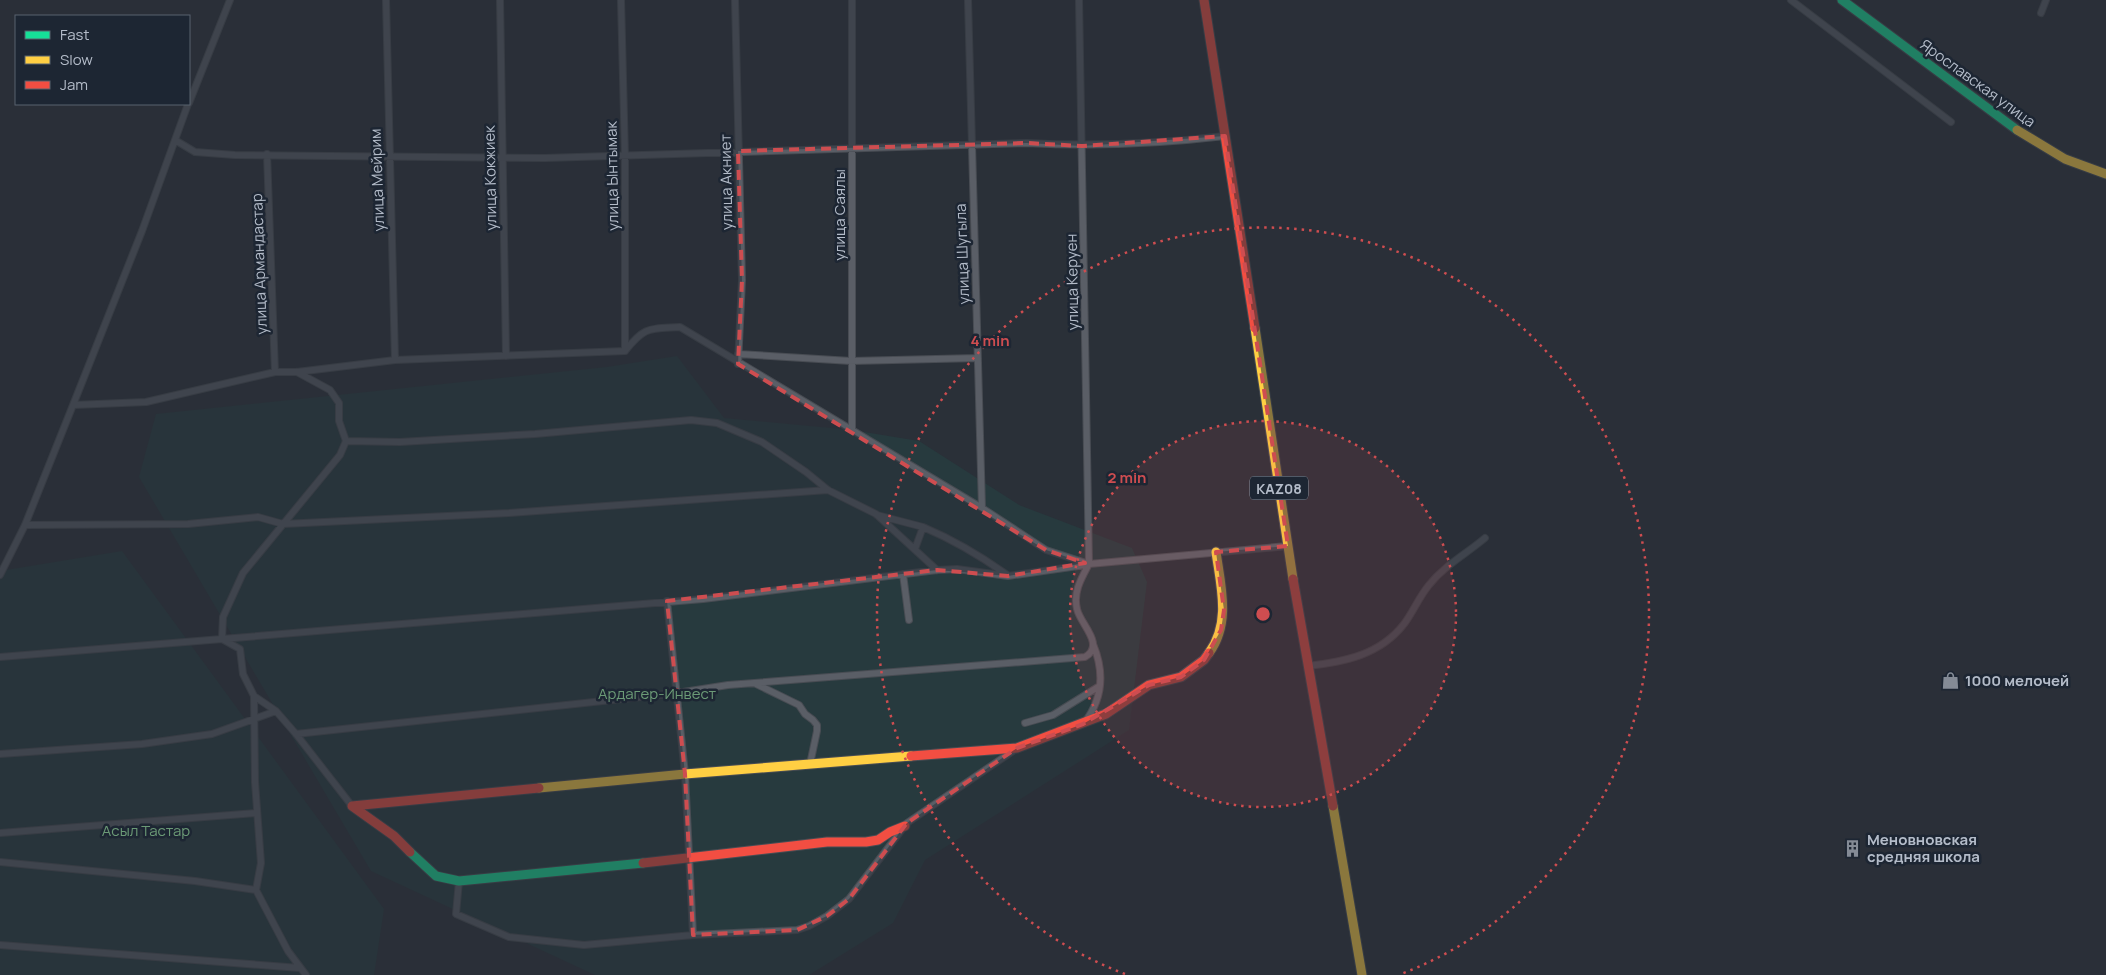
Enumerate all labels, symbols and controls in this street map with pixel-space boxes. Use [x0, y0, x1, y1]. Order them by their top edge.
legend [15, 15, 190, 105]
text: Fast [60, 24, 89, 45]
street label: Ярославская улица [1916, 34, 2040, 132]
text: Slow [60, 49, 93, 70]
text: Jam [60, 74, 88, 95]
street label: улица Ынтымак [601, 120, 623, 231]
street label: улица Кокжиек [479, 125, 501, 231]
street label: улица Мейрим [365, 128, 389, 232]
street label: улица Акниет [715, 133, 737, 230]
street label: улица Саялы [829, 169, 850, 261]
street label: улица Армандастар [246, 193, 272, 335]
street label: улица Шугыла [950, 203, 974, 305]
street label: улица Керуен [1061, 233, 1083, 331]
text: 4 min [970, 330, 1010, 351]
text: 2 min [1107, 467, 1147, 488]
road number: KAZ08 [1250, 476, 1308, 499]
centre of rings [1254, 605, 1272, 623]
shop icon: 1000 мелочей [1941, 670, 1961, 690]
place label: 1000 мелочей [1965, 670, 2069, 691]
park label: Ардагер-Инвест [598, 683, 717, 704]
park label: Асыл Тастар [102, 820, 190, 841]
place label: Меновновская средняя школа [1867, 829, 1980, 867]
building icon: Меновновская средняя школа [1843, 838, 1863, 858]

